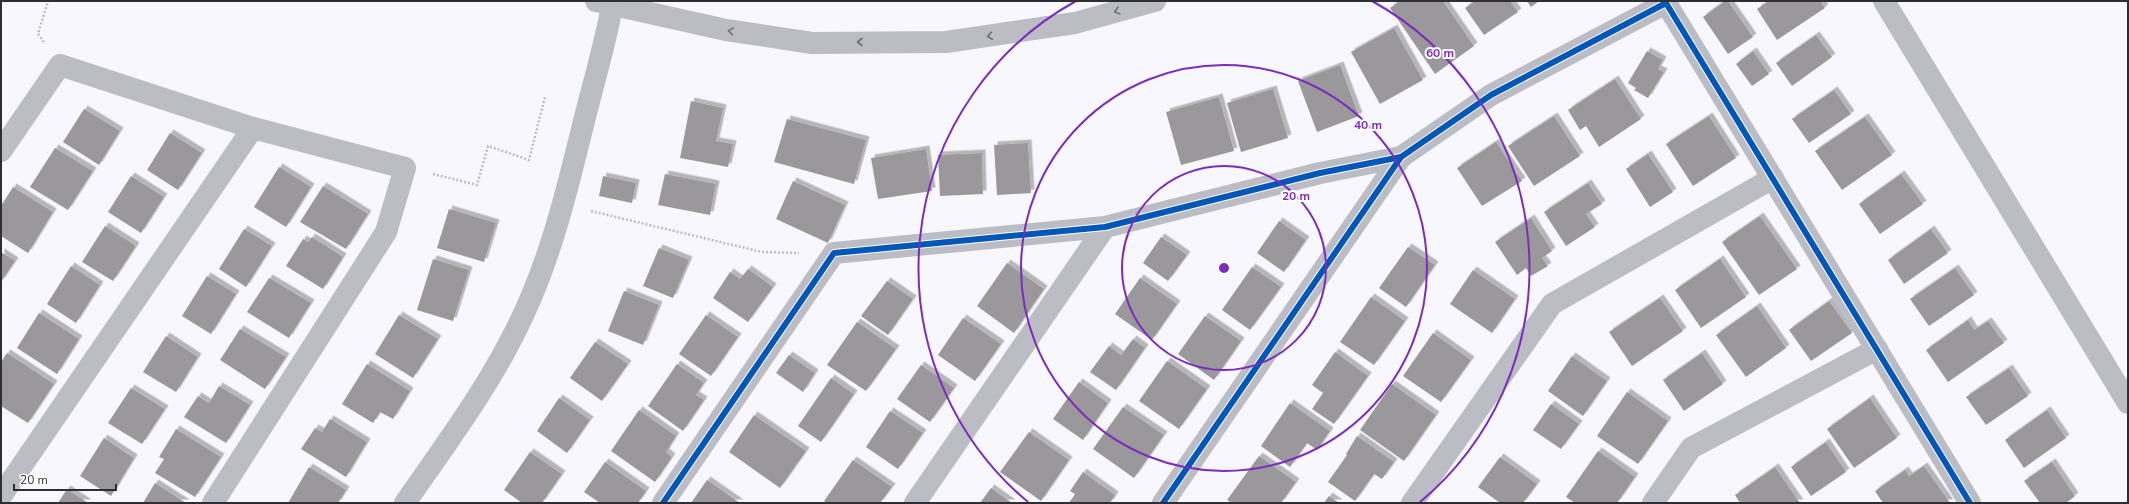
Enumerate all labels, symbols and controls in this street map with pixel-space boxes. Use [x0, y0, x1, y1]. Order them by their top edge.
one-way arrow [1114, 6, 1121, 15]
one-way arrow [728, 27, 734, 36]
one-way arrow [987, 31, 993, 40]
one-way arrow [857, 38, 863, 46]
text: 60 m [1426, 45, 1454, 61]
text: 40 m [1354, 117, 1382, 133]
text: 20 m [1282, 188, 1310, 204]
centre of rings [1217, 261, 1231, 275]
scale bar [14, 466, 116, 492]
text: 20 m [20, 472, 48, 488]

